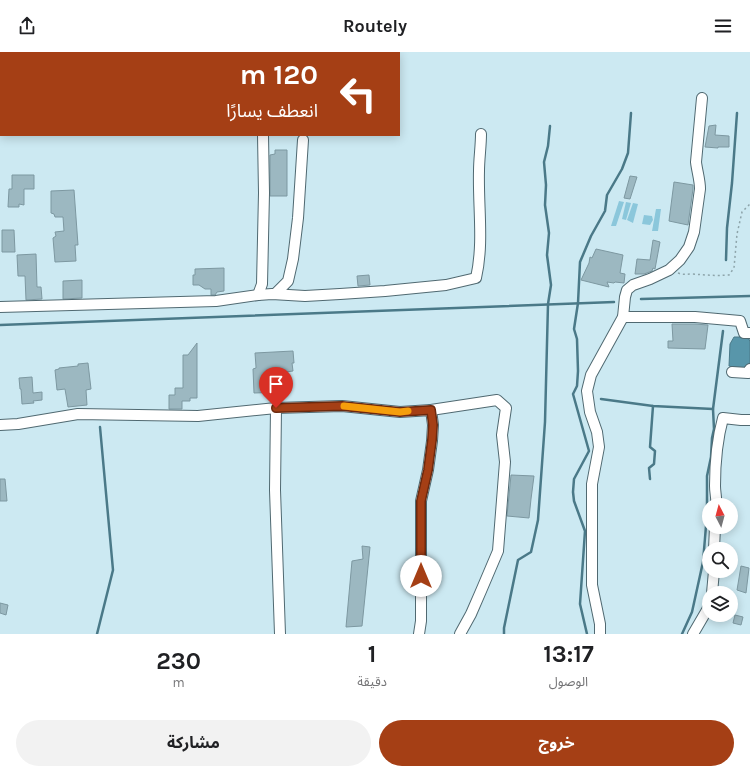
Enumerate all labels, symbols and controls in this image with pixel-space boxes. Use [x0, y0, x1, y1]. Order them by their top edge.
icon: share [16, 15, 38, 37]
text: Routely [343, 15, 407, 37]
icon: menu [712, 15, 734, 37]
text: 120 m [240, 58, 318, 91]
icon: left [332, 68, 384, 120]
text: انعطف يسارًا [226, 100, 318, 122]
pin [259, 367, 293, 408]
icon: arrive [265, 373, 287, 395]
north arrow [702, 498, 738, 534]
map controls [702, 498, 738, 622]
button: search [702, 542, 738, 578]
position arrow [400, 555, 442, 597]
button: layers [702, 586, 738, 622]
text: 1 [368, 640, 376, 668]
text: 13:17 [543, 640, 594, 668]
text: 230 [156, 647, 201, 675]
text: دقيقة [357, 674, 387, 689]
text: الوصول [549, 674, 588, 689]
text: m [173, 675, 185, 690]
button: مشاركة [16, 720, 371, 766]
button: خروج [379, 720, 734, 766]

